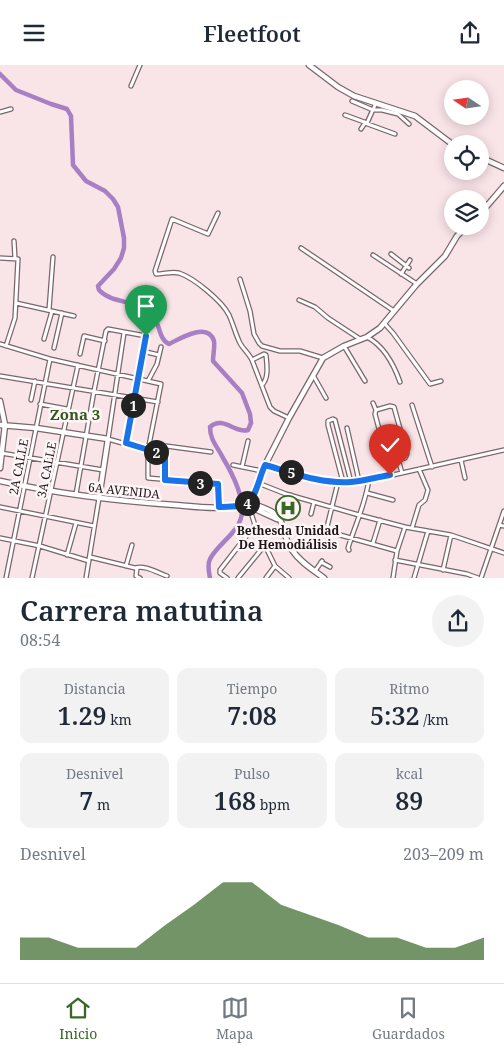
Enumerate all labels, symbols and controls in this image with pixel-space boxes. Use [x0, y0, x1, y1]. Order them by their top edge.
text: Fleetfoot [203, 18, 301, 48]
icon: menu [20, 19, 48, 47]
icon: share [456, 19, 484, 47]
north arrow [444, 80, 489, 125]
map controls [444, 80, 489, 235]
button: locate [444, 135, 489, 180]
button: layers [444, 190, 489, 235]
pin [125, 285, 167, 336]
icon: arrive [132, 292, 160, 320]
pin: 1 [120, 393, 146, 417]
text: 1 [130, 396, 137, 415]
district label: Zona 3 [50, 404, 100, 424]
pin [369, 424, 411, 475]
icon: check [376, 431, 404, 459]
street label: 2A CALLE [5, 438, 32, 496]
pin: 2 [144, 439, 168, 465]
street label: 3A CALLE [33, 441, 60, 499]
text: 2 [153, 443, 160, 462]
pin: 5 [278, 459, 304, 485]
text: 5 [288, 463, 295, 482]
pin: 3 [188, 471, 212, 495]
text: 3 [197, 474, 204, 493]
street label: 6A AVENIDA [87, 478, 161, 503]
pin: 4 [234, 491, 260, 515]
text: 4 [244, 494, 251, 513]
hospital icon: Bethesda Unidad De Hemodiálisis [275, 495, 301, 521]
place label: Bethesda Unidad De Hemodiálisis [237, 522, 339, 553]
text: Carrera matutina [20, 591, 263, 629]
button: share [432, 595, 484, 647]
text: 08:54 [20, 629, 60, 651]
text: Distancia [64, 679, 126, 698]
text: Tiempo [227, 679, 277, 698]
text: Ritmo [389, 679, 429, 698]
text: 1.29 [58, 698, 107, 732]
text: 7:08 [227, 698, 277, 732]
text: 5:32 [370, 698, 420, 732]
text: km [107, 710, 132, 729]
text: /km [420, 710, 449, 729]
text: Desnivel [66, 764, 123, 783]
text: Pulso [234, 764, 270, 783]
text: kcal [396, 764, 423, 783]
text: 7 [79, 783, 93, 817]
text: 168 [214, 783, 256, 817]
text: 89 [395, 783, 423, 817]
text: m [93, 795, 110, 814]
text: bpm [256, 795, 290, 814]
text: Desnivel [20, 843, 86, 865]
text: 203–209 m [403, 843, 484, 865]
tab: Inicio [59, 994, 97, 1043]
tab: Mapa [216, 994, 253, 1043]
tab: Guardados [372, 994, 445, 1043]

